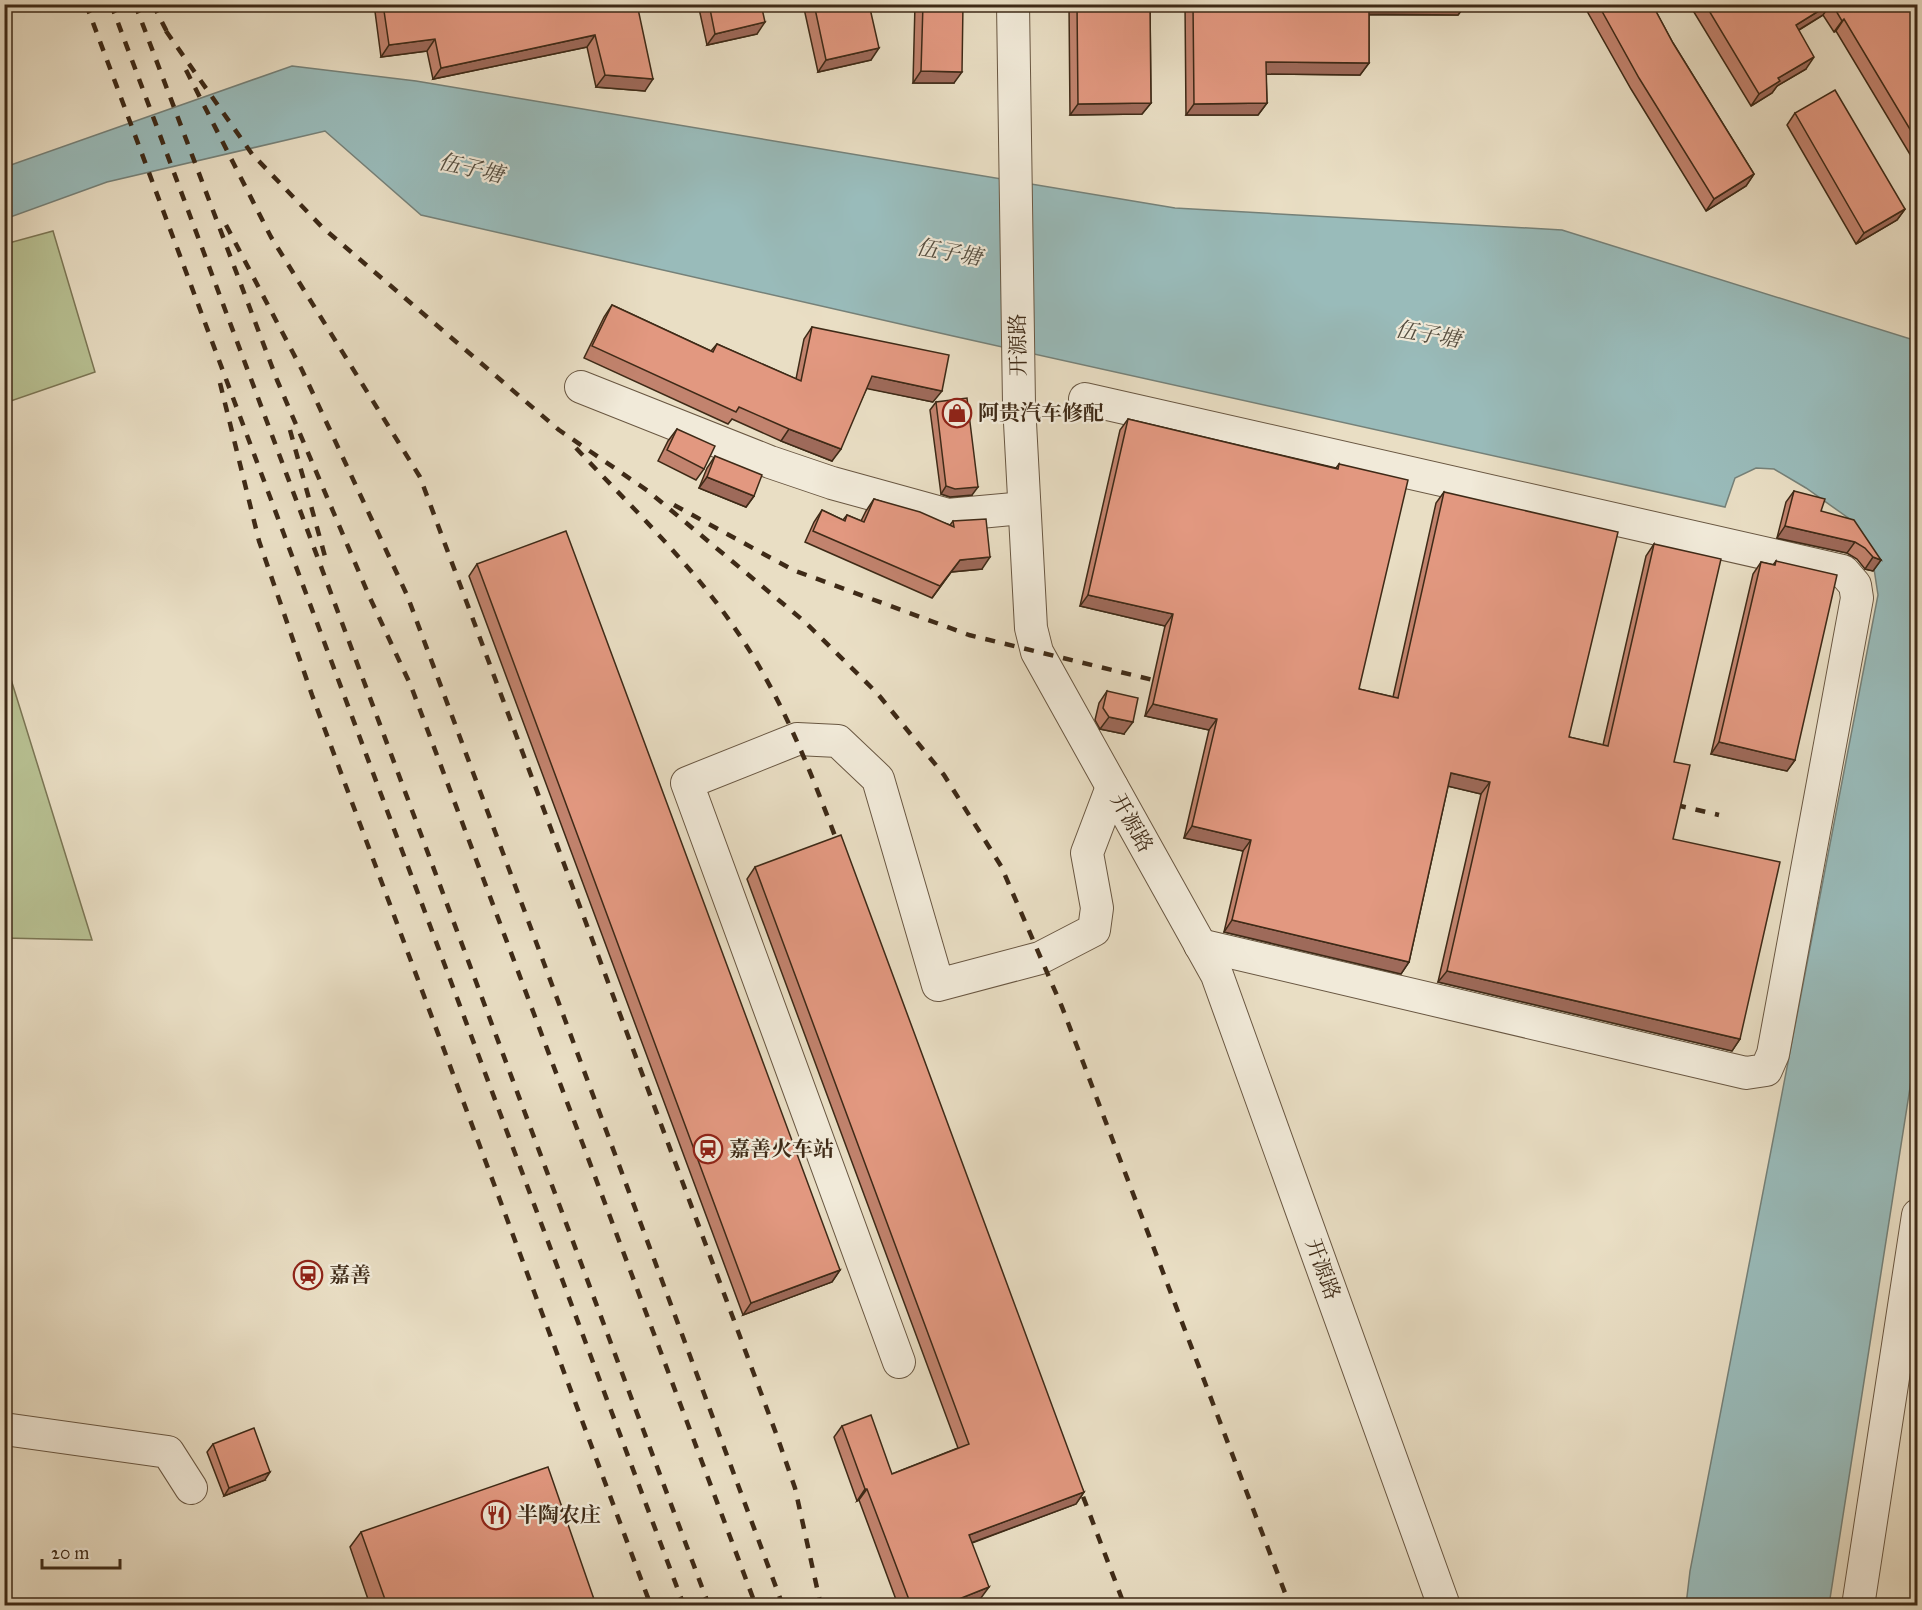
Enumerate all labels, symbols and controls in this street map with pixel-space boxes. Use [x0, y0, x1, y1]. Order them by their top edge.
water label: 伍子塘 [436, 147, 509, 189]
water label: 伍子塘 [914, 233, 987, 272]
street label: 开源路 [1004, 313, 1032, 377]
water label: 伍子塘 [1393, 315, 1466, 354]
shop icon: 阿贵汽车修配 [941, 397, 973, 429]
place label: 阿贵汽车修配 [978, 400, 1104, 426]
street label: 开源路 [1105, 789, 1159, 857]
station icon: 嘉善火车站 [692, 1133, 724, 1165]
place label: 嘉善火车站 [729, 1136, 834, 1162]
street label: 开源路 [1300, 1235, 1346, 1303]
station icon: 嘉善 [292, 1259, 324, 1291]
place label: 嘉善 [329, 1262, 371, 1288]
restaurant icon: 半陶农庄 [480, 1499, 512, 1531]
place label: 半陶农庄 [517, 1502, 601, 1528]
scale bar [42, 1532, 120, 1570]
text: 20 m [51, 1542, 89, 1564]

